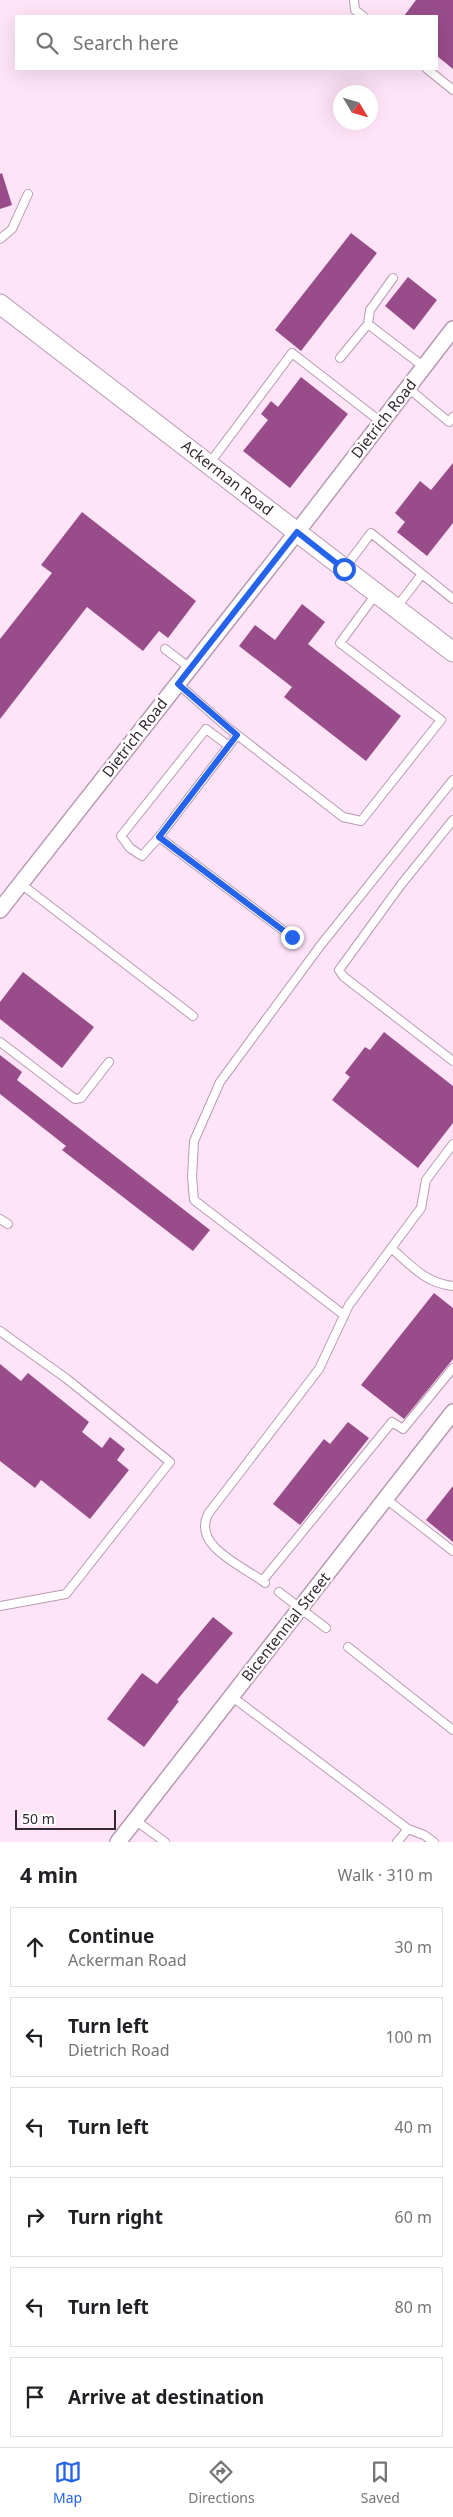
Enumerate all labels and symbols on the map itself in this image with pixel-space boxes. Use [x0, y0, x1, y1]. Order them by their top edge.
north arrow [333, 85, 378, 130]
street label: Dietrich Road [346, 375, 420, 462]
street label: Ackerman Road [178, 435, 278, 519]
route start [333, 558, 356, 581]
street label: Dietrich Road [97, 694, 171, 781]
route end [281, 926, 304, 949]
street label: Bicentennial Street [236, 1567, 334, 1685]
scale bar [15, 1807, 116, 1830]

